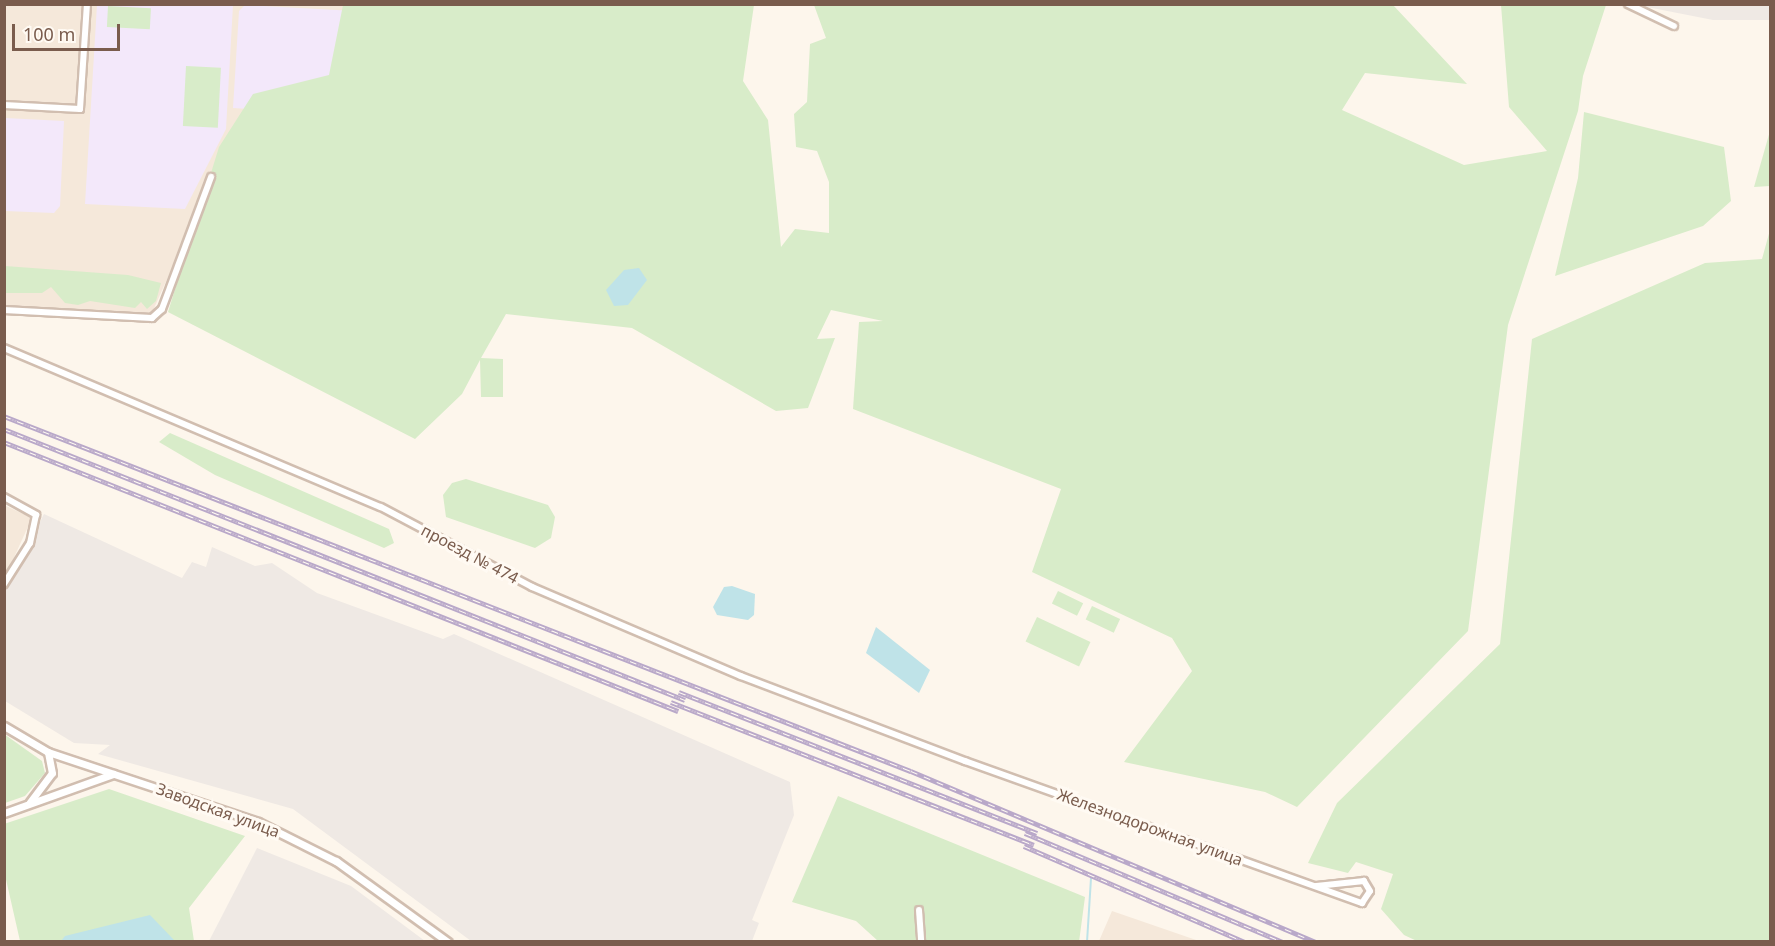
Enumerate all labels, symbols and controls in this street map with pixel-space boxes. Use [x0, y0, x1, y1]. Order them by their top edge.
scale bar [15, 12, 123, 50]
text: 100 m [23, 22, 75, 46]
street label: проезд № 474 [418, 520, 522, 588]
street label: Заводская улица [154, 779, 282, 841]
street label: Железнодорожная улица [1055, 784, 1245, 870]

